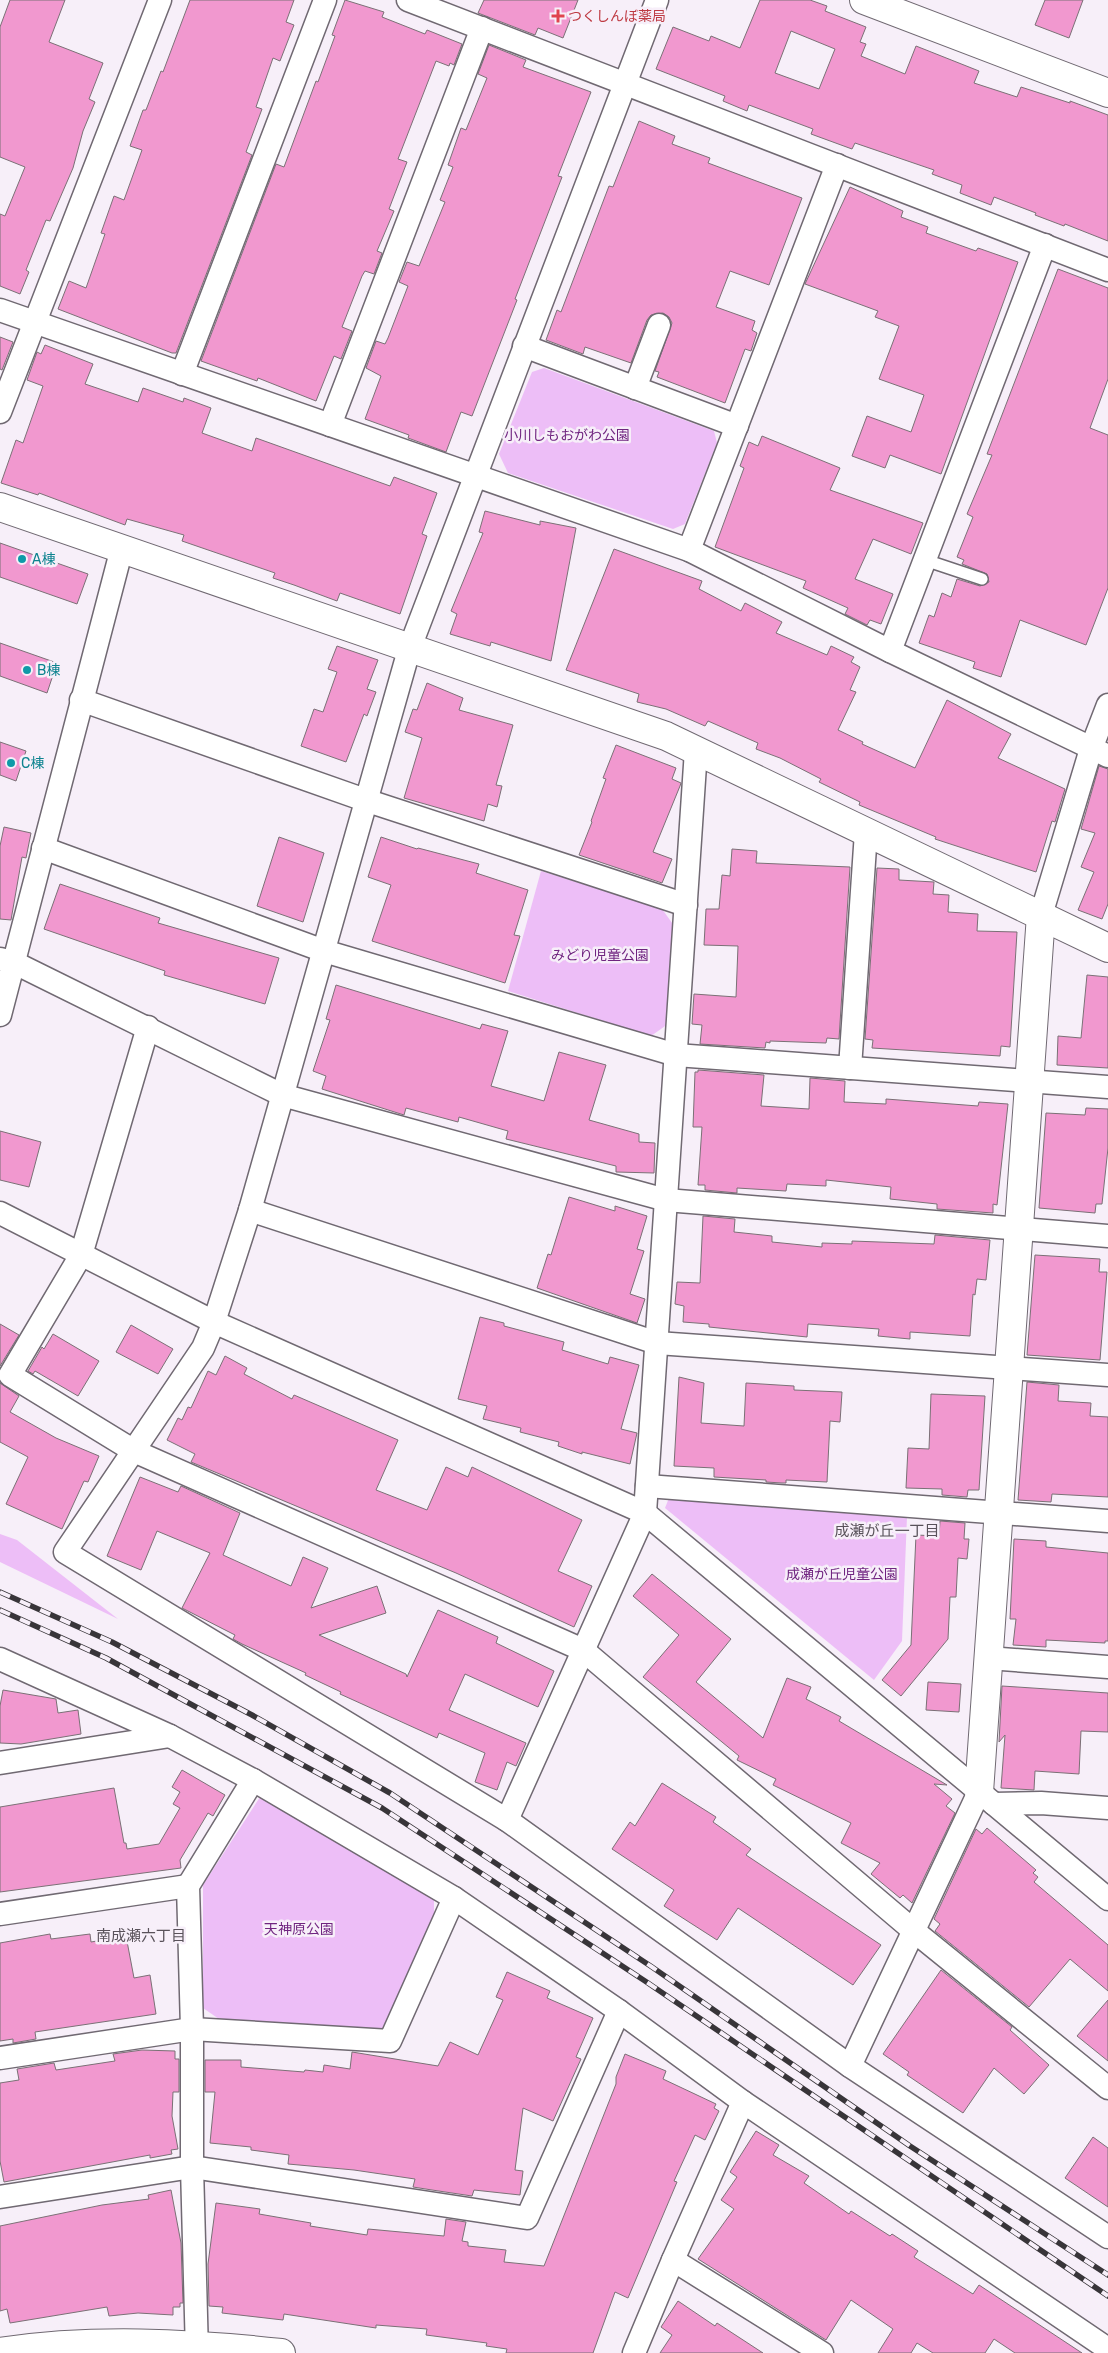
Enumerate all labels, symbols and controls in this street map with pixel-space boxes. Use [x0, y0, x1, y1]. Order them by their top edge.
place label: つくしんぼ薬局 [568, 8, 666, 25]
marker: つくしんぼ薬局 [552, 10, 564, 22]
park label: 小川しもおがわ公園 [504, 427, 630, 444]
place label: A棟 [32, 551, 55, 568]
marker: A棟 [16, 553, 28, 565]
place label: B棟 [37, 662, 60, 679]
marker: B棟 [21, 664, 33, 676]
place label: C棟 [21, 755, 44, 772]
marker: C棟 [5, 757, 17, 769]
park label: みどり児童公園 [551, 947, 649, 964]
district label: 成瀬が丘一丁目 [834, 1522, 940, 1540]
park label: 成瀬が丘児童公園 [786, 1566, 898, 1583]
park label: 天神原公園 [264, 1921, 334, 1938]
district label: 南成瀬六丁目 [96, 1927, 186, 1945]

